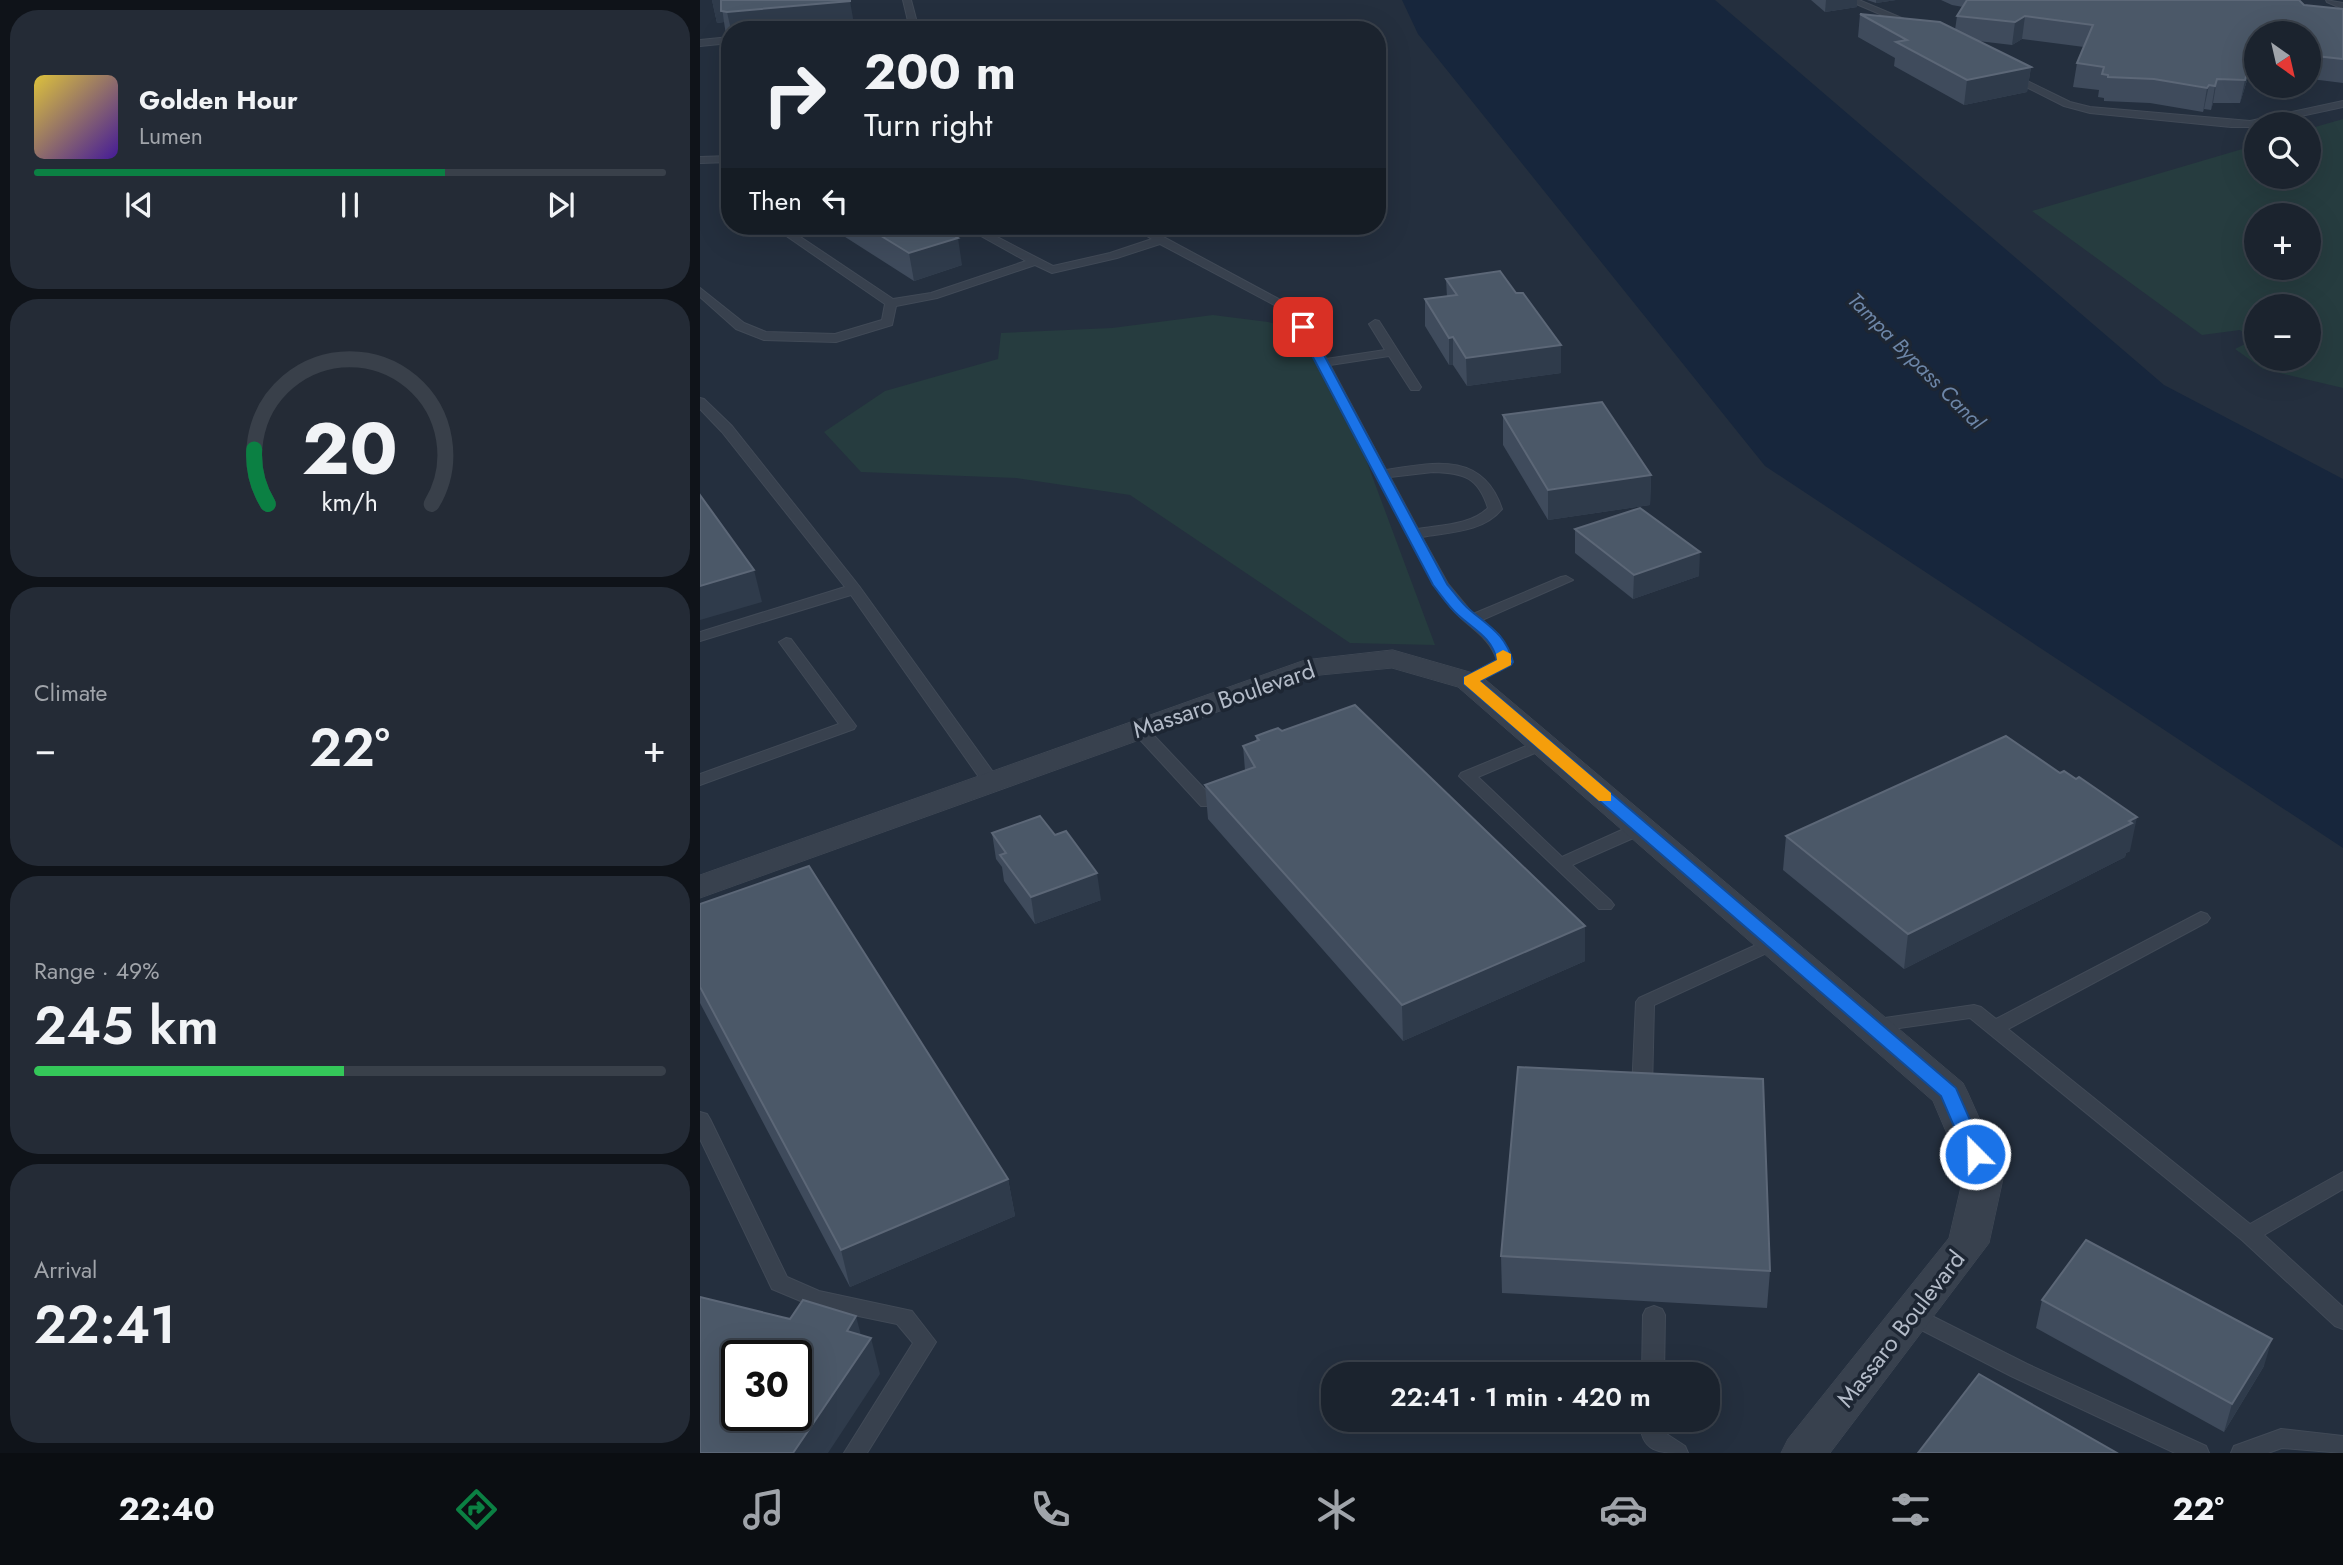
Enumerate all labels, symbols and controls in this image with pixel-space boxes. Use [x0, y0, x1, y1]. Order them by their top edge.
north arrow [2244, 21, 2320, 98]
map controls [2244, 21, 2321, 371]
text: 200 m [864, 37, 1016, 107]
icon: right [749, 49, 840, 140]
text: Golden Hour [139, 81, 298, 119]
text: Turn right [864, 102, 993, 148]
button: search [2244, 112, 2321, 189]
text: Lumen [139, 119, 203, 153]
text: Then [749, 182, 802, 220]
icon: left [816, 182, 854, 220]
icon: previous [120, 186, 158, 224]
icon: pause [331, 186, 369, 224]
icon: next [542, 186, 580, 224]
button: + [2244, 203, 2321, 280]
water label: Tampa Bypass Canal [1841, 286, 1992, 437]
button: − [2244, 294, 2321, 371]
pin [1273, 297, 1333, 357]
icon: arrive [1284, 308, 1322, 346]
text: 20 [302, 396, 398, 501]
text: km/h [322, 484, 378, 520]
street label: Massaro Boulevard [1128, 652, 1320, 747]
text: Climate [34, 676, 107, 710]
text: 22° [309, 710, 390, 786]
text: − [34, 721, 56, 776]
text: + [643, 721, 666, 776]
text: Range · 49% [34, 954, 160, 988]
text: 245 km [34, 988, 219, 1064]
position arrow [1938, 1117, 2012, 1191]
street label: Massaro Boulevard [1828, 1243, 1973, 1415]
text: Arrival [34, 1253, 97, 1287]
text: 22:41 [34, 1287, 176, 1363]
speed limit sign: 30 [721, 1340, 812, 1431]
text: 22:41 · 1 min · 420 m [1390, 1378, 1651, 1416]
icon: directions [452, 1485, 501, 1534]
icon: music [739, 1485, 788, 1534]
icon: phone [1026, 1485, 1075, 1534]
icon: climate [1312, 1485, 1361, 1534]
icon: car [1599, 1485, 1648, 1534]
icon: filters [1886, 1485, 1935, 1534]
text: 22:40 [119, 1486, 215, 1532]
text: 22° [2173, 1486, 2224, 1532]

